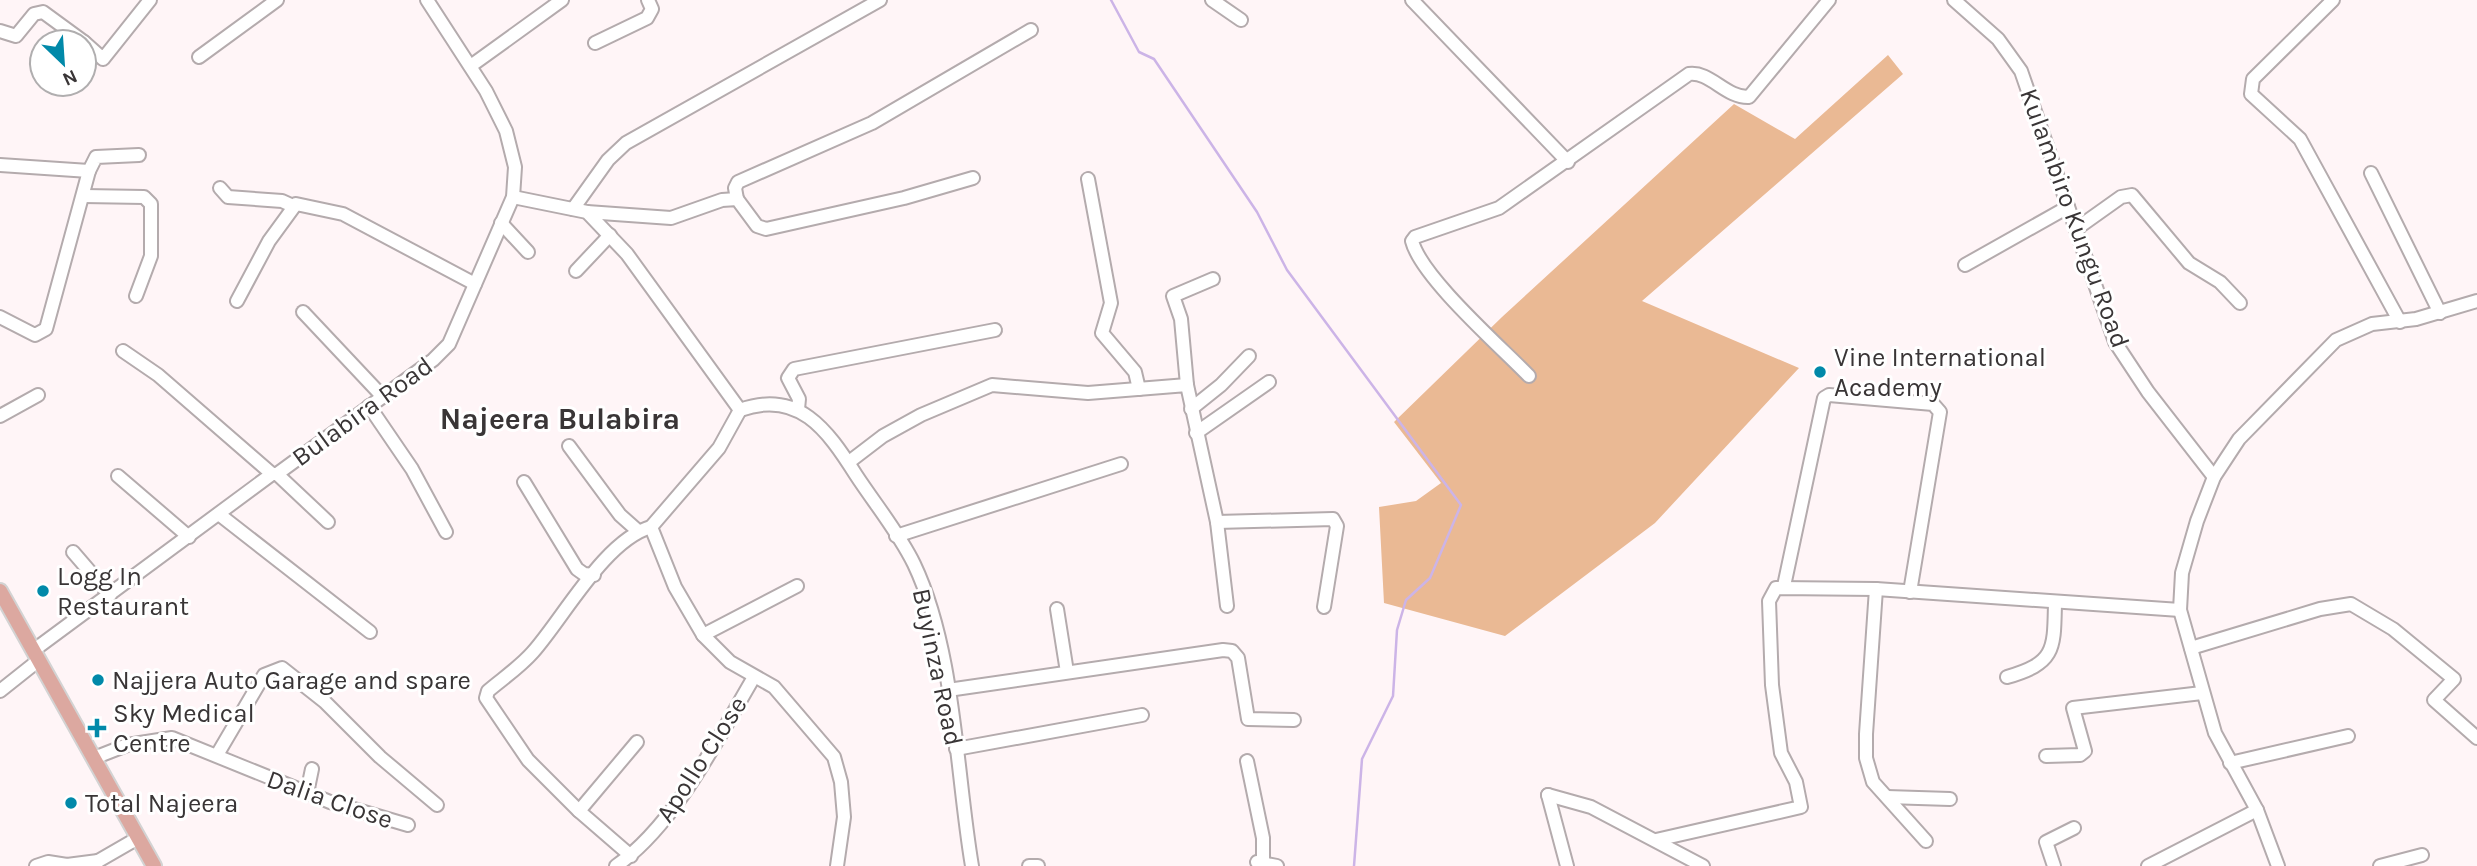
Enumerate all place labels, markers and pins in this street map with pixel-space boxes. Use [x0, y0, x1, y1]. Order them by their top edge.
place label: Vine International Academy [1834, 342, 2046, 403]
marker: Vine International Academy [1812, 364, 1828, 380]
place label: Logg In Restaurant [57, 561, 189, 622]
marker: Logg In Restaurant [35, 583, 51, 599]
place label: Najjera Auto Garage and spare [112, 665, 471, 696]
marker: Najjera Auto Garage and spare [90, 672, 106, 688]
place label: Sky Medical Centre [113, 698, 255, 759]
marker: Sky Medical Centre [87, 718, 107, 738]
place label: Total Najeera [85, 788, 238, 819]
marker: Total Najeera [63, 795, 79, 811]

